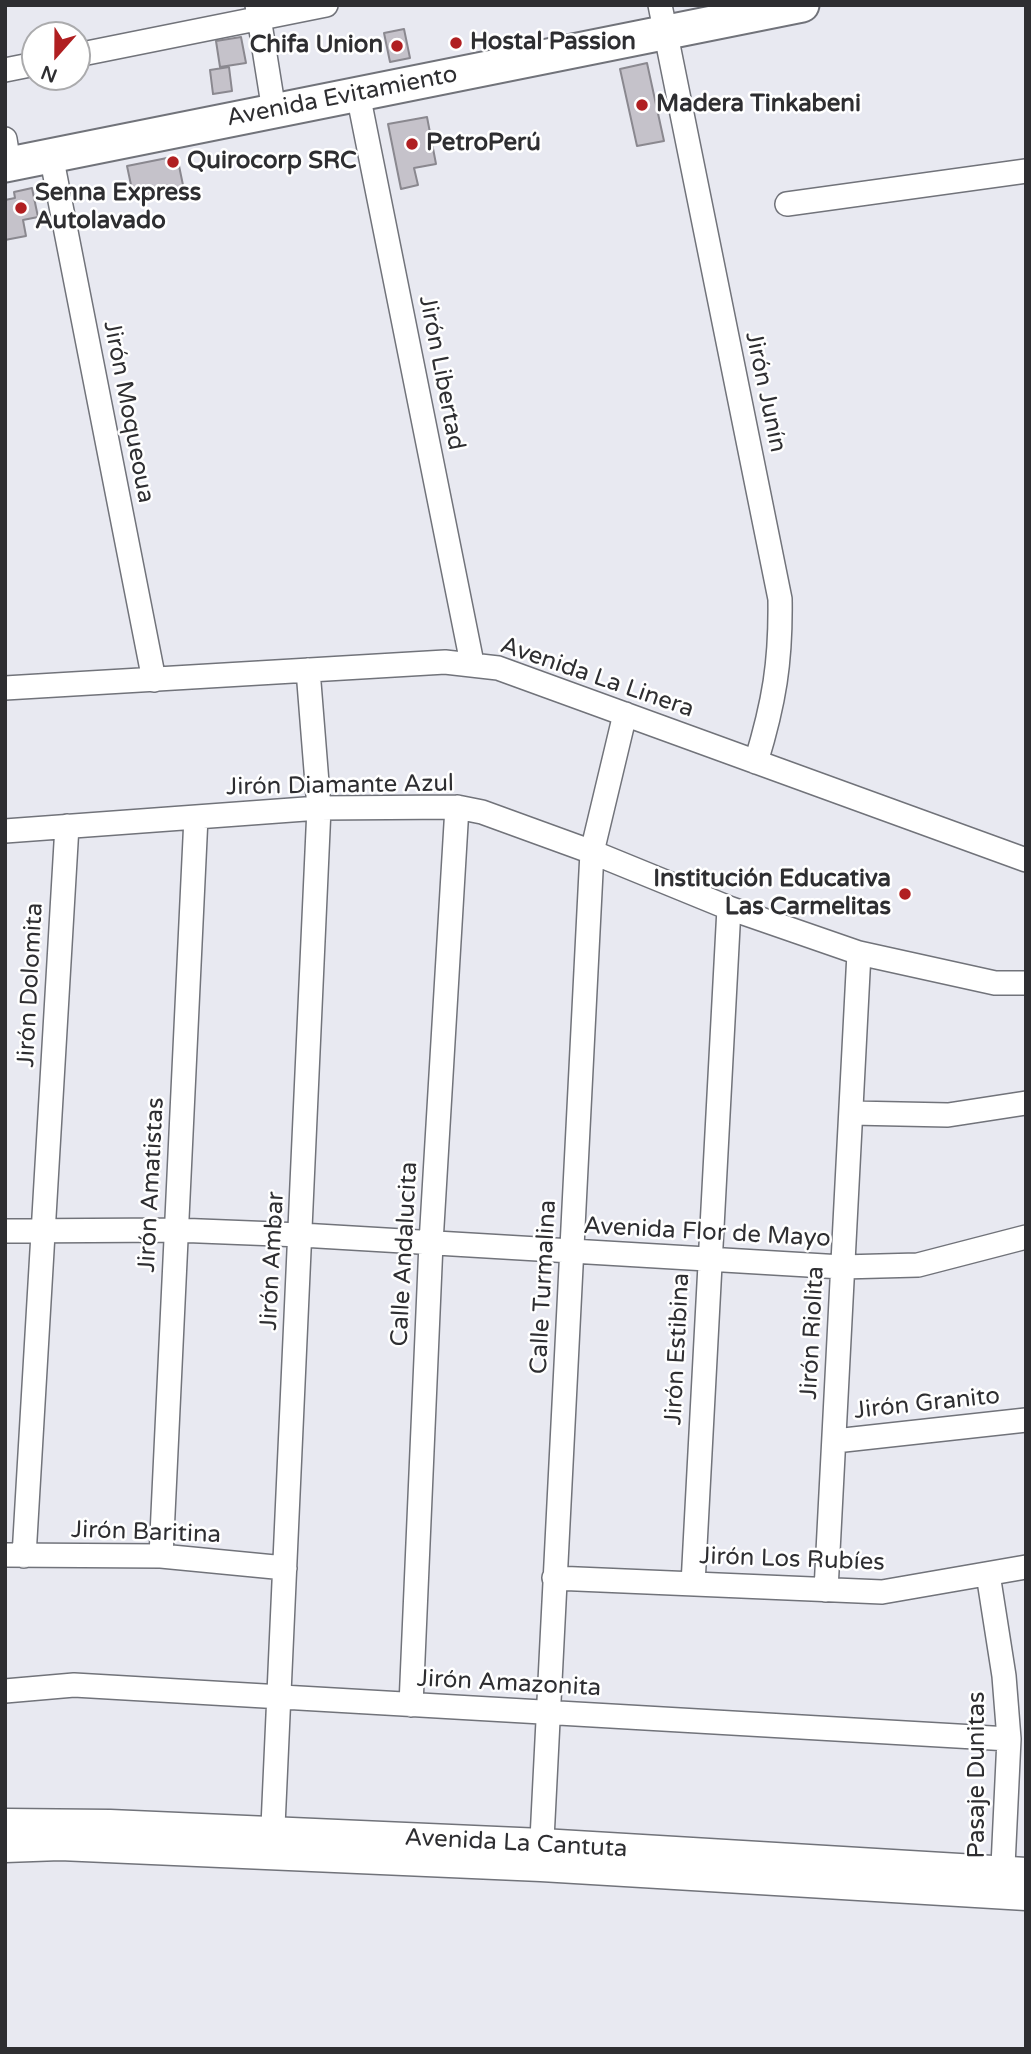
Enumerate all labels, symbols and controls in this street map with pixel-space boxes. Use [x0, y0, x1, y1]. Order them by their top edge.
north arrow [21, 21, 91, 91]
place label: Hostal Passion [470, 29, 636, 57]
place label: Chifa Union [250, 32, 383, 60]
marker: Hostal Passion [448, 35, 464, 51]
marker: Chifa Union [389, 38, 405, 54]
street label: Avenida Evitamiento [224, 60, 460, 134]
text: N [38, 61, 60, 87]
place label: Madera Tinkabeni [656, 91, 861, 119]
marker: Madera Tinkabeni [634, 97, 650, 113]
place label: PetroPerú [426, 130, 541, 158]
marker: PetroPerú [404, 136, 420, 152]
place label: Quirocorp SRC [187, 148, 357, 176]
marker: Quirocorp SRC [165, 154, 181, 170]
place label: Senna Express Autolavado [35, 180, 201, 236]
marker: Senna Express Autolavado [13, 200, 29, 216]
street label: Jirón Libertad [412, 293, 470, 453]
street label: Jirón Moqueoua [96, 318, 160, 506]
street label: Jirón Junín [738, 329, 792, 455]
street label: Avenida La Linera [496, 631, 698, 725]
street label: Jirón Diamante Azul [226, 770, 454, 802]
place label: Institución Educativa Las Carmelitas [653, 866, 891, 922]
marker: Institución Educativa Las Carmelitas [897, 886, 913, 902]
street label: Jirón Dolomita [12, 902, 50, 1068]
street label: Jirón Amatistas [133, 1097, 171, 1273]
street label: Calle Andalucita [386, 1161, 424, 1347]
street label: Jirón Ambar [255, 1191, 291, 1331]
street label: Calle Turmalina [525, 1199, 563, 1375]
street label: Avenida Flor de Mayo [583, 1212, 831, 1254]
street label: Jirón Riolita [795, 1265, 831, 1401]
street label: Jirón Estibina [660, 1272, 696, 1426]
street label: Jirón Granito [853, 1382, 1001, 1426]
street label: Jirón Baritina [71, 1516, 221, 1550]
street label: Jirón Los Rubíes [699, 1542, 885, 1578]
street label: Jirón Amazonita [416, 1665, 602, 1703]
street label: Pasaje Dunitas [964, 1691, 992, 1859]
street label: Avenida La Cantuta [404, 1824, 628, 1864]

